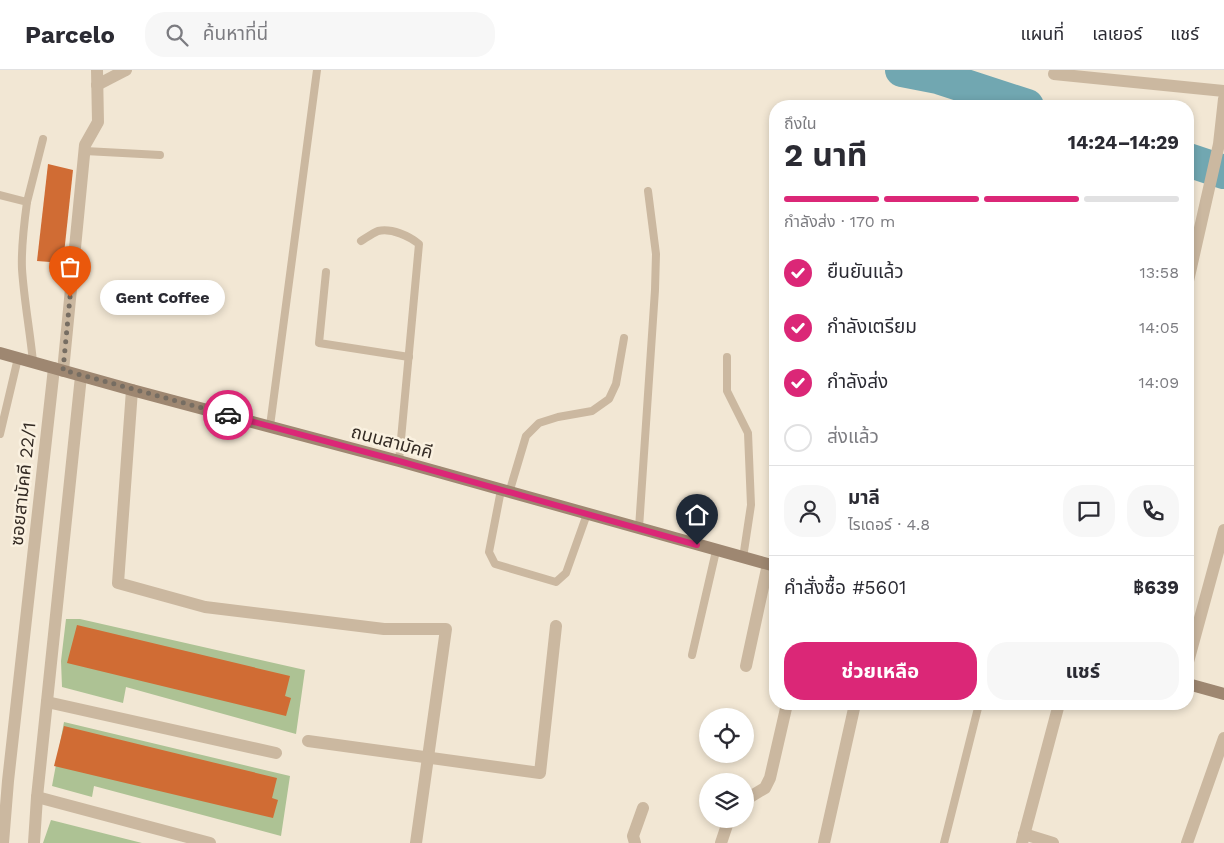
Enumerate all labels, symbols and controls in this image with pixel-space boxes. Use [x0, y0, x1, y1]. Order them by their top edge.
search box [145, 12, 495, 57]
text: Parcelo [25, 21, 115, 49]
icon: search [163, 21, 191, 49]
text: ค้นหาที่นี่ [203, 22, 268, 45]
text: แผนที่ [1020, 23, 1064, 44]
text: เลเยอร์ [1092, 23, 1142, 44]
text: แชร์ [1170, 23, 1199, 44]
text: ถึงใน [784, 114, 817, 133]
text: 14:24–14:29 [1068, 131, 1179, 154]
text: 2 นาที [784, 136, 867, 174]
text: กำลังส่ง · 170 m [784, 212, 895, 231]
pin [49, 246, 91, 297]
icon: bag [56, 253, 84, 281]
icon: check [784, 259, 812, 287]
text: ยืนยันแล้ว [827, 260, 904, 283]
text: 13:58 [1140, 263, 1179, 282]
callout: Gent Coffee [100, 280, 225, 314]
text: Gent Coffee [115, 288, 210, 307]
icon: check [784, 314, 812, 342]
text: กำลังเตรียม [827, 315, 917, 338]
text: 14:05 [1139, 318, 1179, 337]
icon: check [784, 369, 812, 397]
text: กำลังส่ง [827, 370, 888, 393]
text: 14:09 [1138, 373, 1179, 392]
courier [203, 390, 253, 440]
icon: car [214, 401, 242, 429]
street label: ซอยสามัคคี 22/1 [6, 421, 39, 547]
street label: ถนนสามัคคี [349, 421, 435, 462]
text: ส่งแล้ว [827, 425, 879, 448]
button: person [784, 485, 836, 537]
button: chat [1063, 485, 1115, 537]
button: phone [1127, 485, 1179, 537]
text: มาลี [848, 486, 880, 509]
pin [676, 494, 718, 545]
icon: home [683, 501, 711, 529]
text: ไรเดอร์ · 4.8 [848, 515, 930, 534]
text: คำสั่งซื้อ #5601 [784, 576, 906, 599]
text: ฿639 [1133, 576, 1179, 599]
button: ช่วยเหลือ [784, 642, 977, 700]
button: แชร์ [987, 642, 1179, 700]
map controls [699, 708, 754, 828]
button: locate [699, 708, 754, 763]
button: layers [699, 773, 754, 828]

